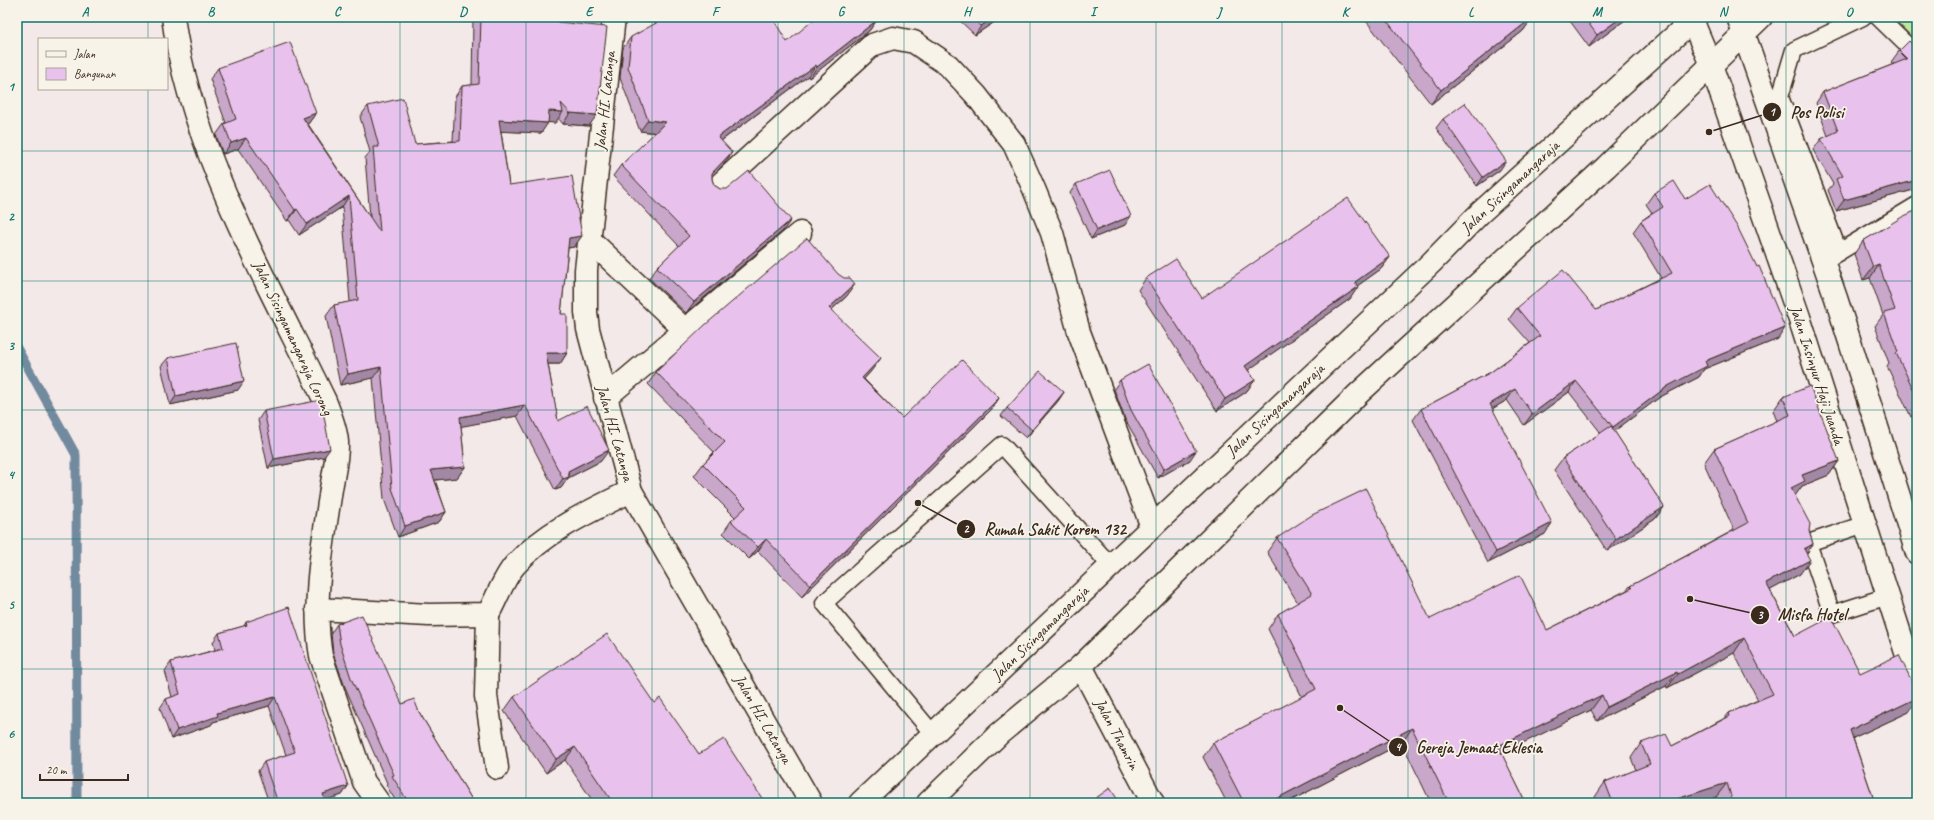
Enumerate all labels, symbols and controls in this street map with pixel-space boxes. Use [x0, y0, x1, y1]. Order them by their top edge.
text: A [82, 4, 90, 20]
text: B [208, 4, 216, 20]
text: C [334, 4, 342, 20]
text: D [459, 4, 468, 20]
text: E [586, 4, 595, 20]
text: F [712, 4, 721, 20]
text: G [838, 4, 846, 20]
text: H [963, 4, 973, 20]
text: I [1090, 4, 1099, 20]
text: J [1216, 4, 1223, 20]
text: K [1342, 4, 1352, 20]
text: L [1468, 4, 1475, 20]
text: M [1592, 4, 1603, 20]
text: N [1719, 4, 1730, 20]
text: O [1846, 4, 1855, 20]
legend [38, 38, 168, 90]
text: Jalan [73, 46, 96, 62]
street label: Jalan HI. Latanga [590, 49, 620, 152]
text: Bangunan [74, 66, 116, 82]
text: 1 [8, 79, 16, 95]
callout: Pos Polisi [1762, 97, 1851, 126]
text: Pos Polisi [1790, 102, 1846, 123]
text: 1 [1769, 104, 1776, 120]
street label: Jalan Sisingamangaraja [1456, 135, 1565, 239]
text: 2 [8, 209, 15, 225]
street label: Jalan Sisingamangaraja Lorong [248, 257, 338, 420]
street label: Jalan Insinyur Haji Juanda [1785, 302, 1849, 448]
text: 3 [8, 338, 15, 354]
street label: Jalan Sisingamangaraja [1221, 358, 1330, 462]
street label: Jalan HI. Latanga [591, 382, 639, 485]
text: 4 [8, 467, 16, 483]
callout: Rumah Sakit Korem 132 [956, 514, 1134, 543]
text: Rumah Sakit Korem 132 [984, 519, 1127, 540]
text: 2 [963, 521, 970, 537]
street label: Jalan Sisingamangaraja [986, 580, 1094, 685]
text: 5 [8, 597, 15, 613]
callout: Misfa Hotel [1750, 600, 1854, 629]
text: Misfa Hotel [1778, 604, 1850, 625]
text: 3 [1757, 607, 1764, 623]
street label: Jalan HI. Latanga [729, 670, 797, 768]
street label: Jalan Thamrin [1089, 694, 1145, 774]
text: 6 [8, 726, 15, 742]
callout: Gereja Jemaat Eklesia [1388, 732, 1550, 761]
text: Gereja Jemaat Eklesia [1416, 737, 1544, 758]
text: 4 [1395, 739, 1402, 755]
scale bar [40, 756, 128, 782]
text: 20 m [46, 762, 68, 778]

